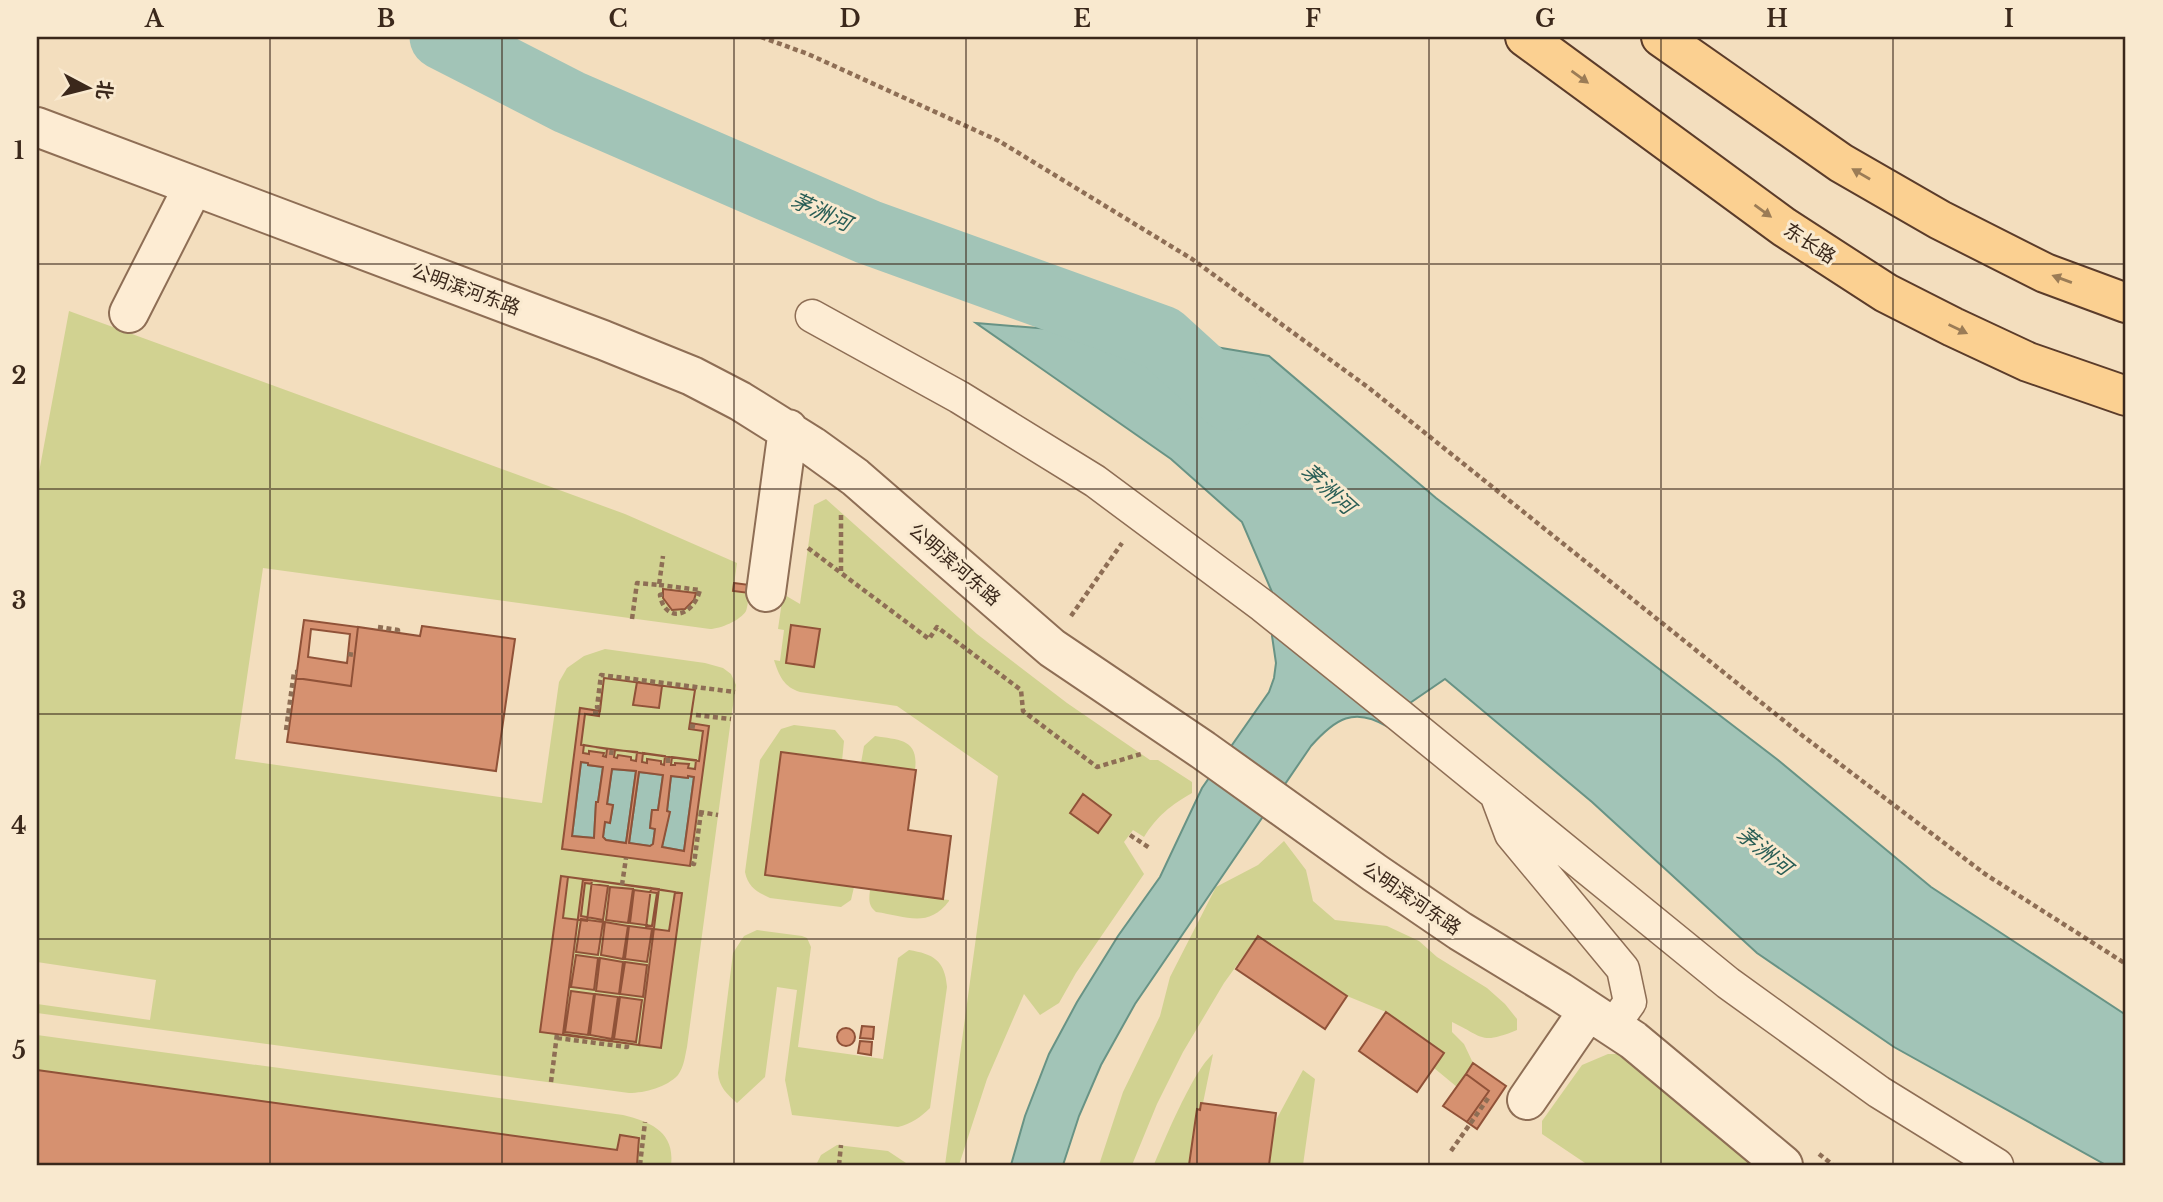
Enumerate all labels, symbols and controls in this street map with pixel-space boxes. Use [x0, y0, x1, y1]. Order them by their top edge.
text: A [144, 5, 165, 33]
text: B [377, 5, 395, 33]
text: C [609, 5, 627, 33]
text: D [839, 5, 861, 33]
text: E [1073, 5, 1091, 33]
text: F [1305, 5, 1321, 33]
text: G [1535, 5, 1555, 33]
text: H [1766, 5, 1788, 33]
text: I [2004, 5, 2014, 33]
north arrow [52, 52, 122, 122]
one-way arrow [1571, 70, 1589, 84]
text: 北 [92, 79, 117, 101]
text: 1 [14, 137, 24, 165]
one-way arrow [1851, 168, 1870, 181]
water label: 茅洲河 [787, 187, 859, 238]
one-way arrow [1754, 204, 1772, 218]
street label: 东长路 [1780, 218, 1840, 269]
street label: 公明滨河东路 [408, 259, 523, 320]
one-way arrow [2052, 273, 2073, 284]
one-way arrow [1948, 324, 1968, 335]
text: 2 [12, 362, 26, 390]
water label: 茅洲河 [1296, 458, 1363, 522]
street label: 公明滨河东路 [904, 518, 1005, 610]
text: 3 [12, 587, 26, 615]
text: 4 [11, 812, 27, 840]
water label: 茅洲河 [1731, 821, 1800, 883]
street label: 公明滨河东路 [1358, 857, 1465, 940]
text: 5 [12, 1037, 26, 1065]

